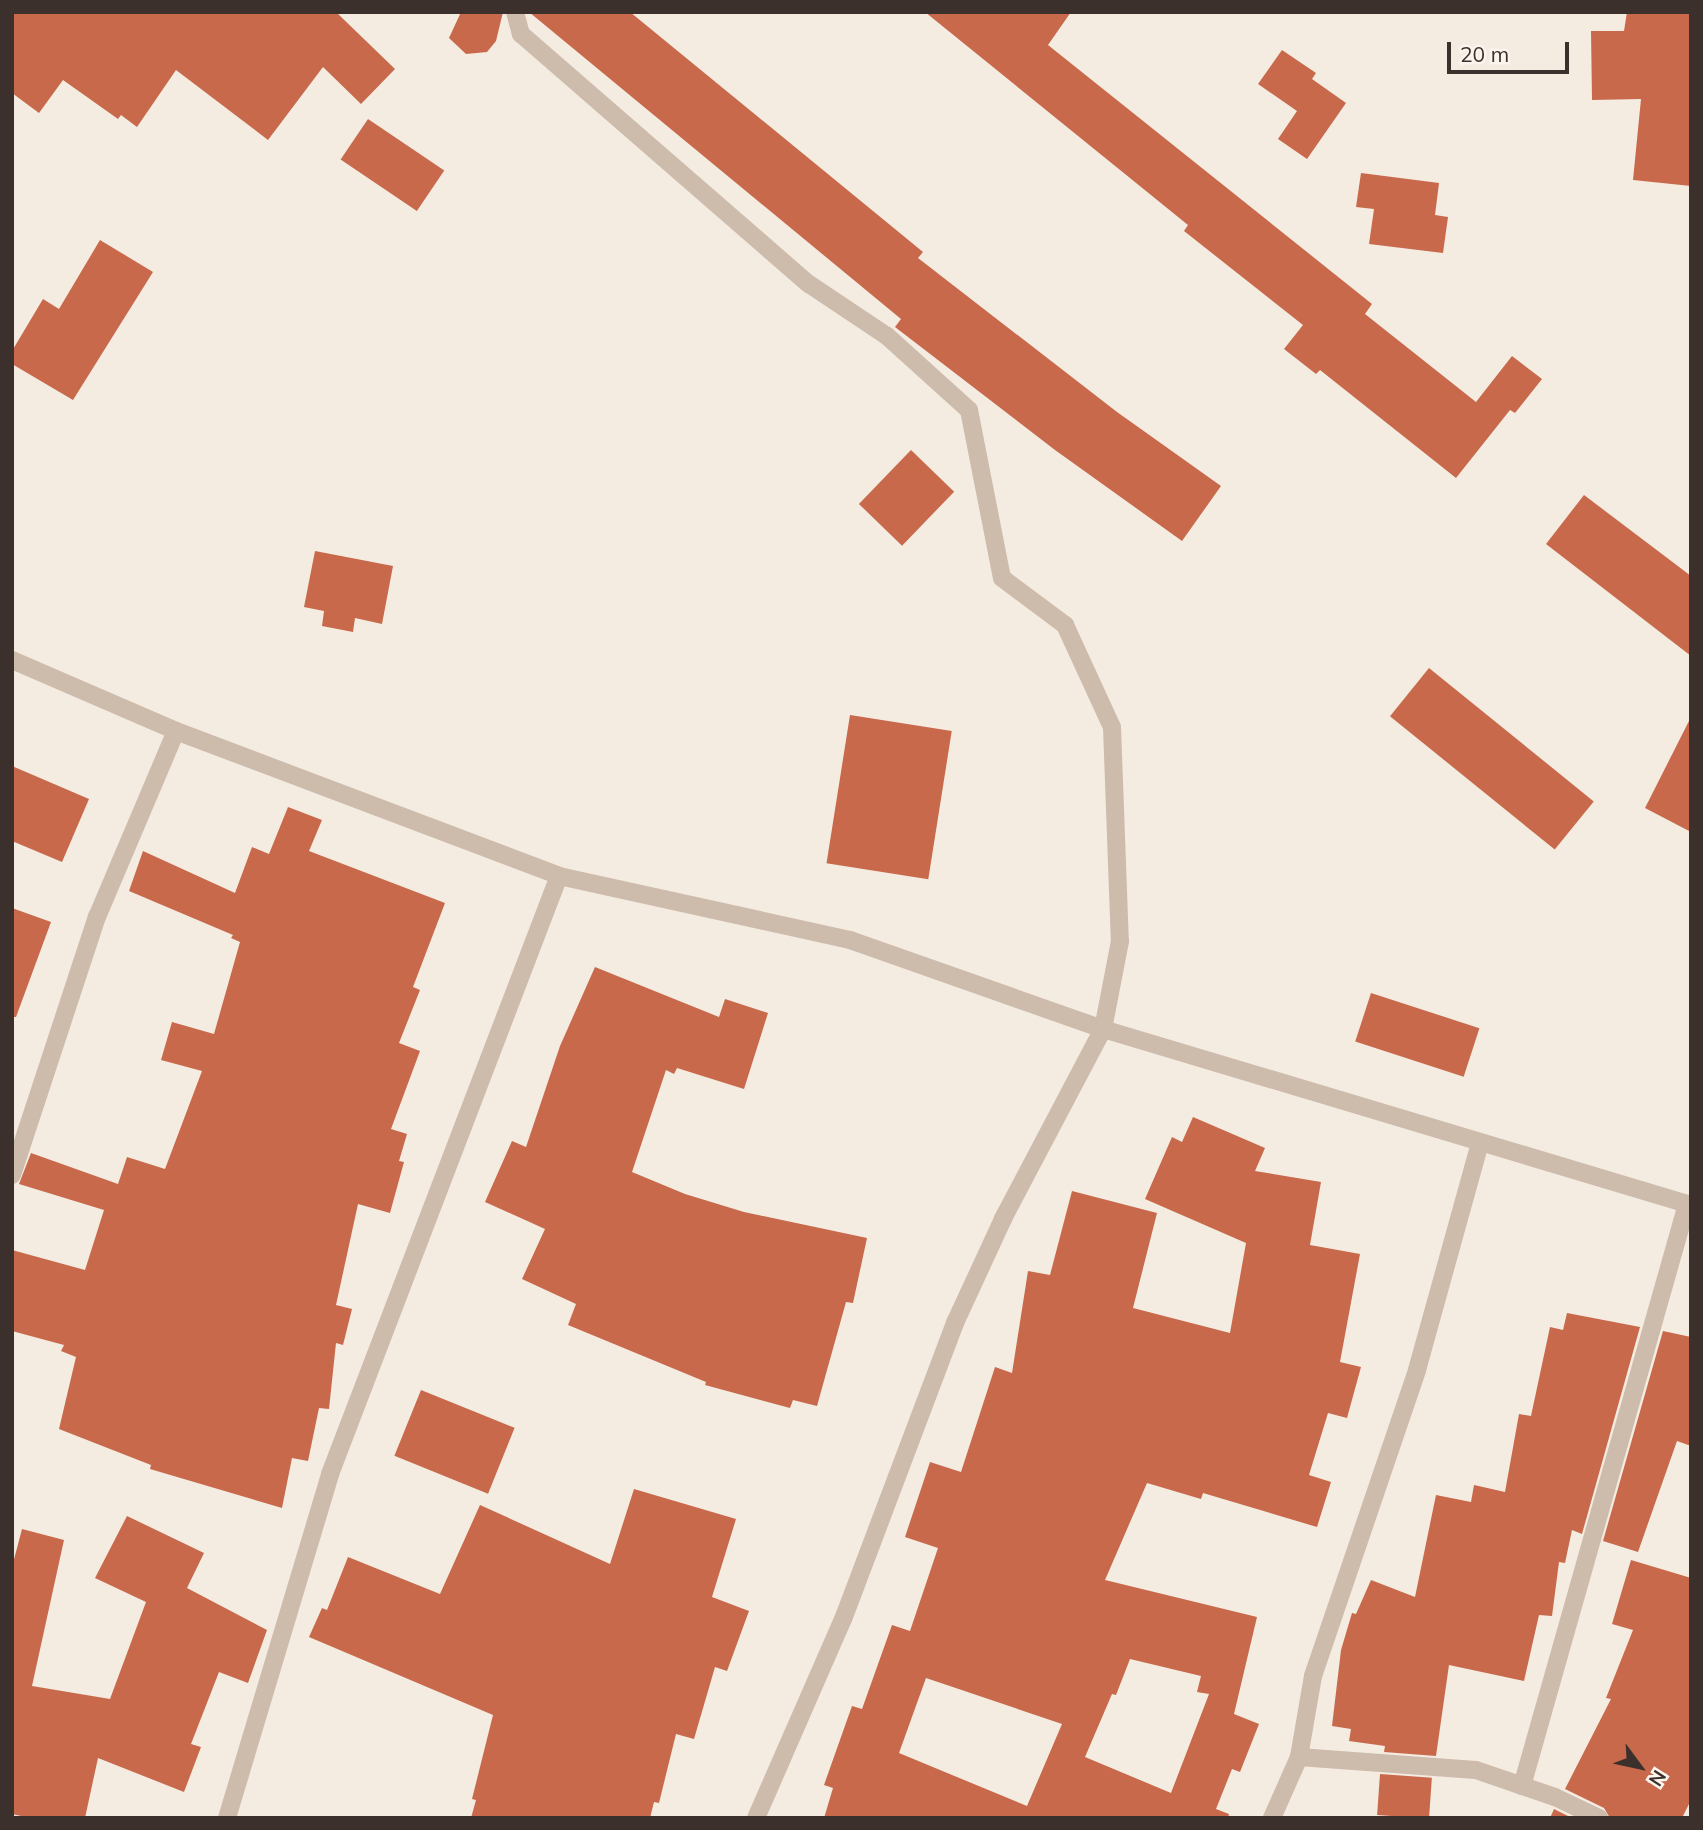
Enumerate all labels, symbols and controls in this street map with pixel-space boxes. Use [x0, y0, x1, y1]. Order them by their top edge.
scale bar [1451, 28, 1574, 72]
text: 20 m [1460, 41, 1509, 67]
north arrow [1605, 1732, 1675, 1802]
text: N [1644, 1766, 1672, 1791]

